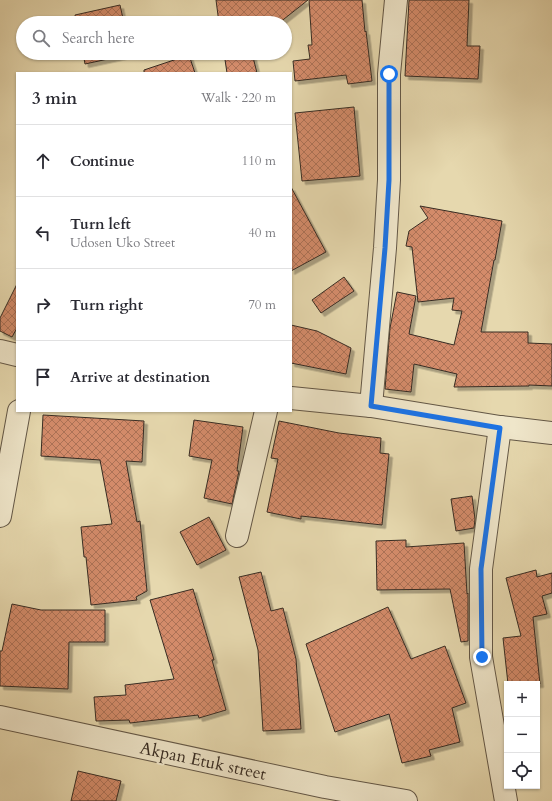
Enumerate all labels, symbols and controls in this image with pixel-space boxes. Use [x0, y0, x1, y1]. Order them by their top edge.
search box [16, 16, 292, 60]
icon: search [30, 27, 52, 49]
text: Search here [62, 28, 135, 48]
route start [380, 65, 398, 83]
text: 3 min [32, 87, 77, 110]
text: Walk · 220 m [201, 89, 276, 107]
icon: ahead [32, 150, 54, 172]
text: Continue [70, 151, 135, 171]
text: 110 m [242, 152, 276, 170]
text: Turn left [70, 214, 131, 234]
icon: left [32, 222, 54, 244]
text: 40 m [248, 224, 276, 242]
text: Udosen Uko Street [70, 234, 175, 252]
icon: right [32, 294, 54, 316]
text: Turn right [70, 295, 143, 315]
text: 70 m [248, 296, 276, 314]
icon: arrive [32, 366, 54, 388]
text: Arrive at destination [70, 367, 210, 387]
route end [473, 648, 491, 666]
map controls [504, 681, 540, 789]
button: + [504, 681, 540, 717]
button: − [504, 717, 540, 753]
street label: Akpan Etuk street [138, 736, 269, 786]
button: locate [504, 753, 540, 789]

